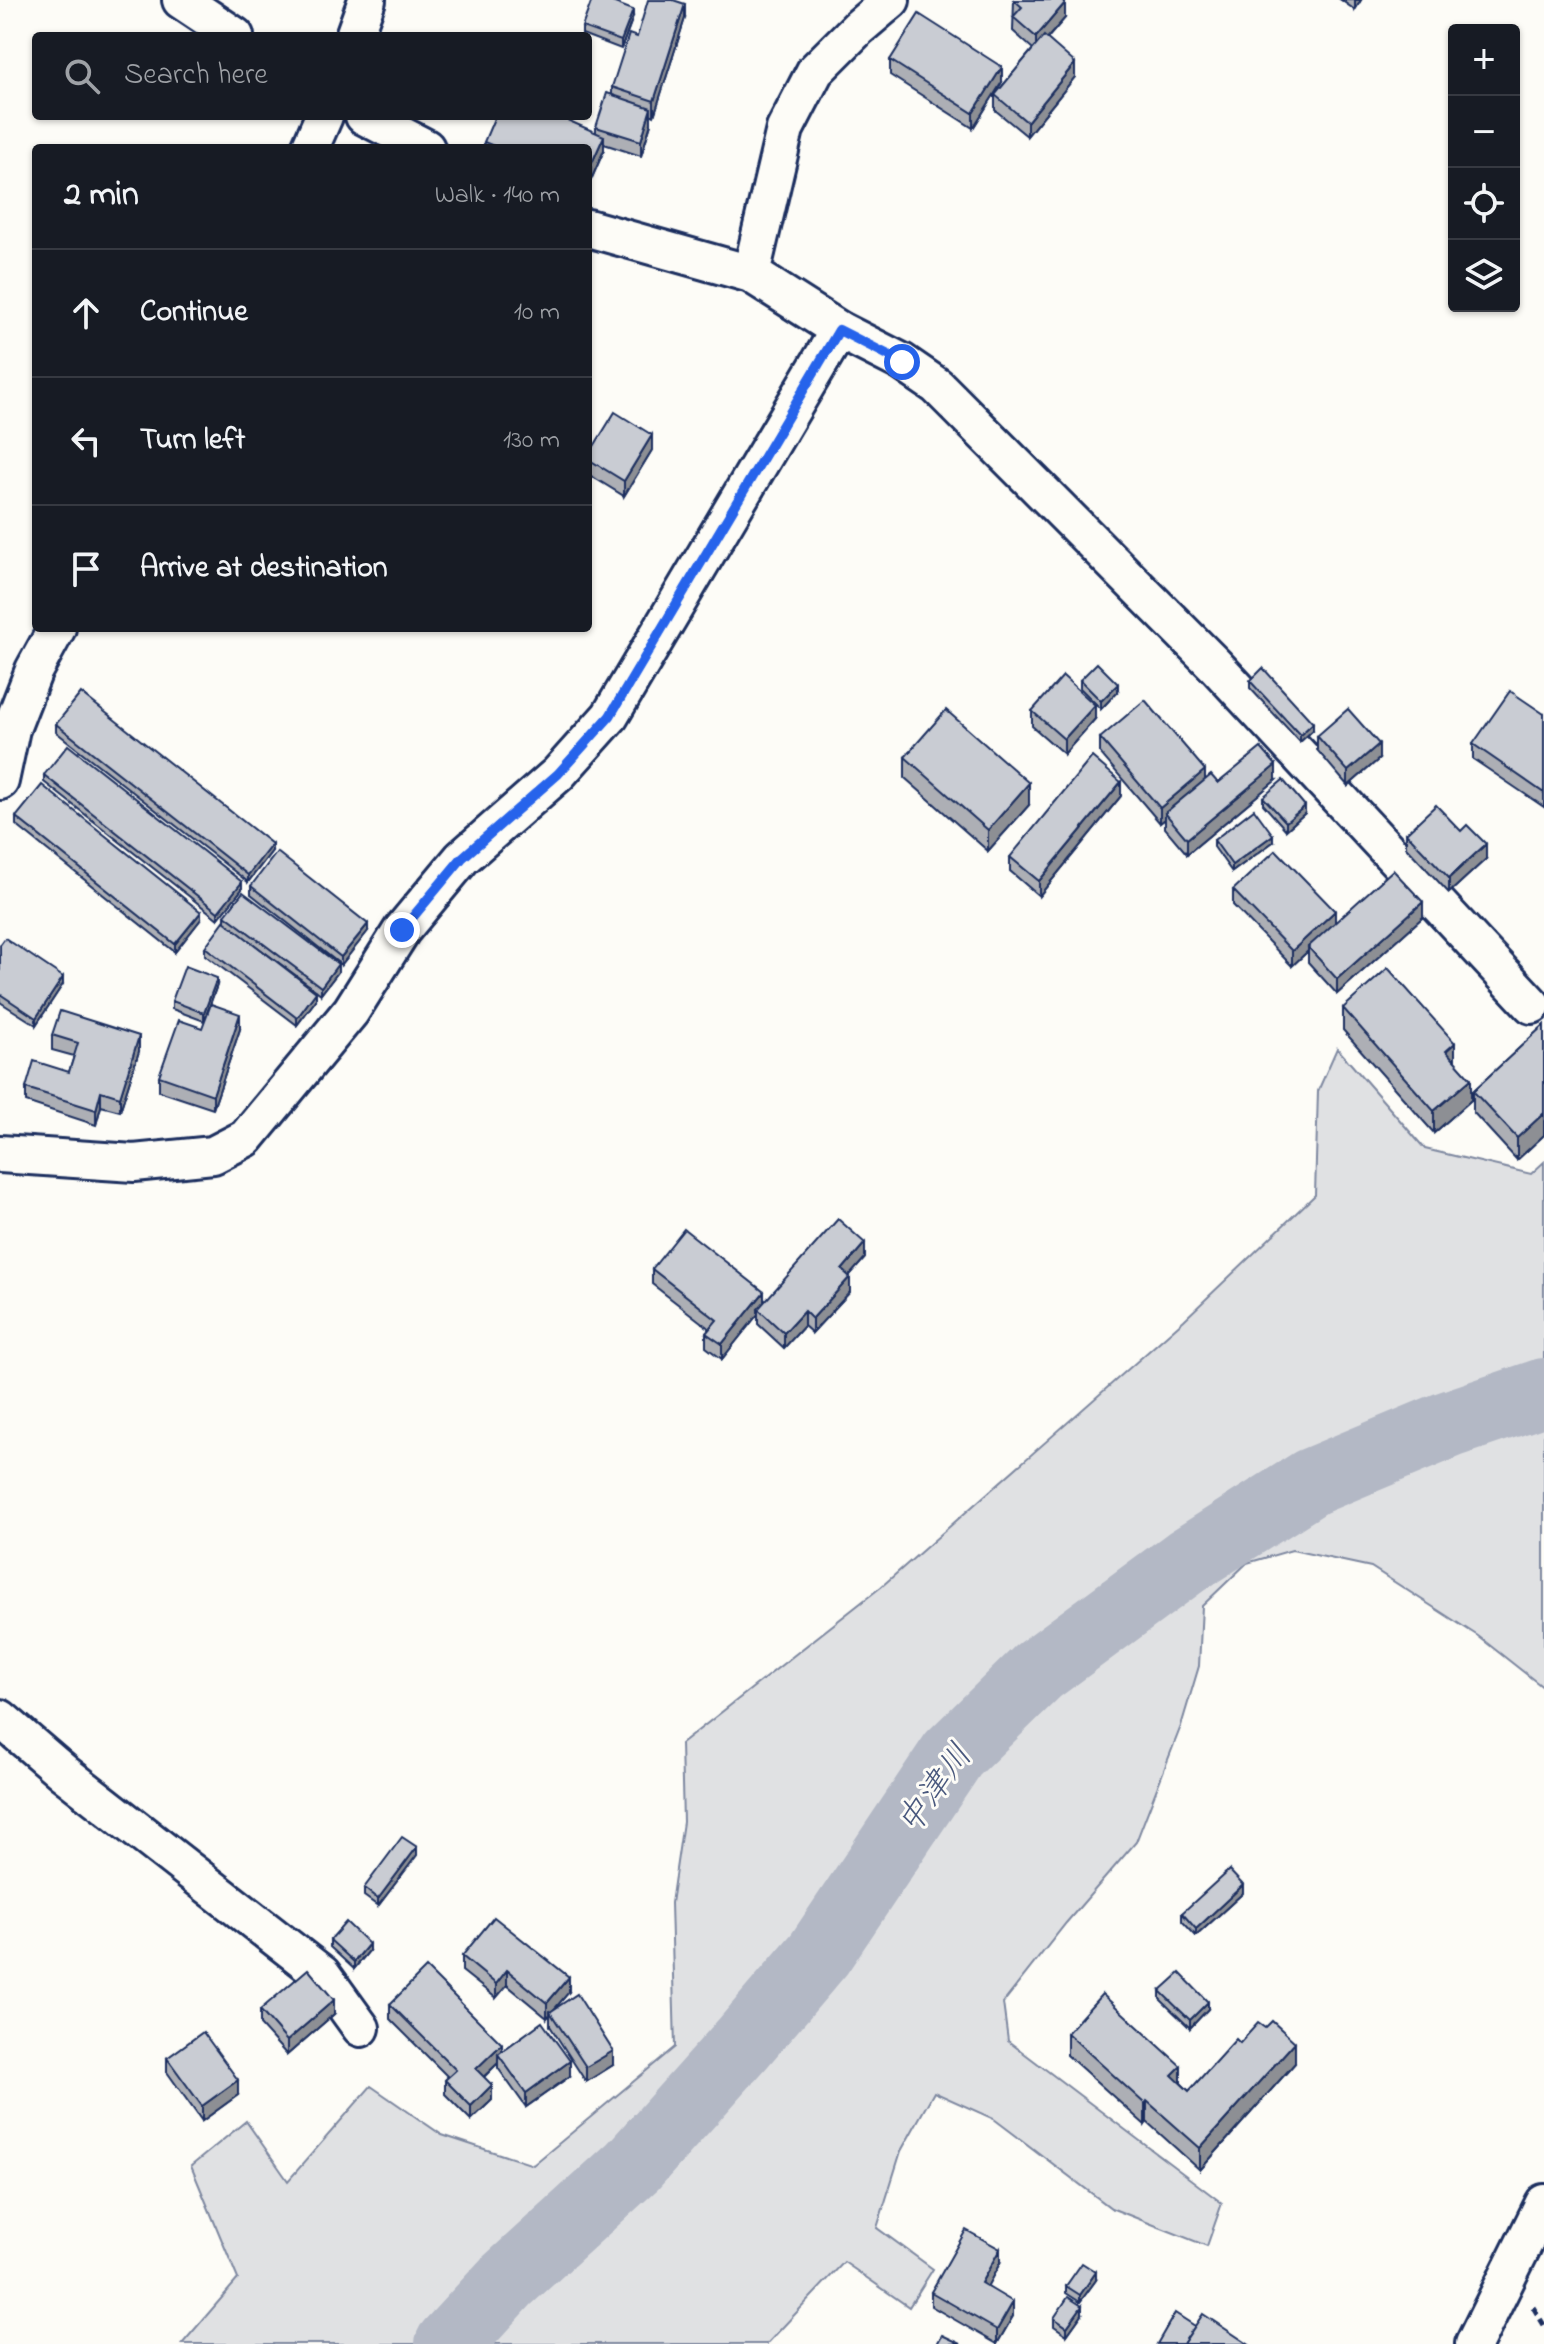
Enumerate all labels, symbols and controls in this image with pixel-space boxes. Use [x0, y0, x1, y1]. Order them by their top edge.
map controls [1448, 24, 1520, 312]
button: + [1448, 24, 1520, 96]
search box [32, 32, 592, 120]
icon: search [60, 54, 104, 98]
text: Search here [124, 54, 268, 98]
button: − [1448, 96, 1520, 168]
button: locate [1448, 168, 1520, 240]
text: 2 min [64, 171, 139, 221]
text: Walk · 140 m [435, 177, 560, 215]
button: layers [1448, 240, 1520, 312]
icon: ahead [64, 291, 108, 335]
text: Continue [140, 291, 248, 335]
text: 10 m [514, 294, 560, 332]
route start [884, 344, 920, 380]
icon: left [64, 419, 108, 463]
text: Turn left [140, 419, 245, 463]
text: 130 m [503, 422, 560, 460]
icon: arrive [64, 547, 108, 591]
text: Arrive at destination [140, 547, 388, 591]
route end [384, 912, 420, 948]
water label: 中津川 [886, 1734, 986, 1846]

